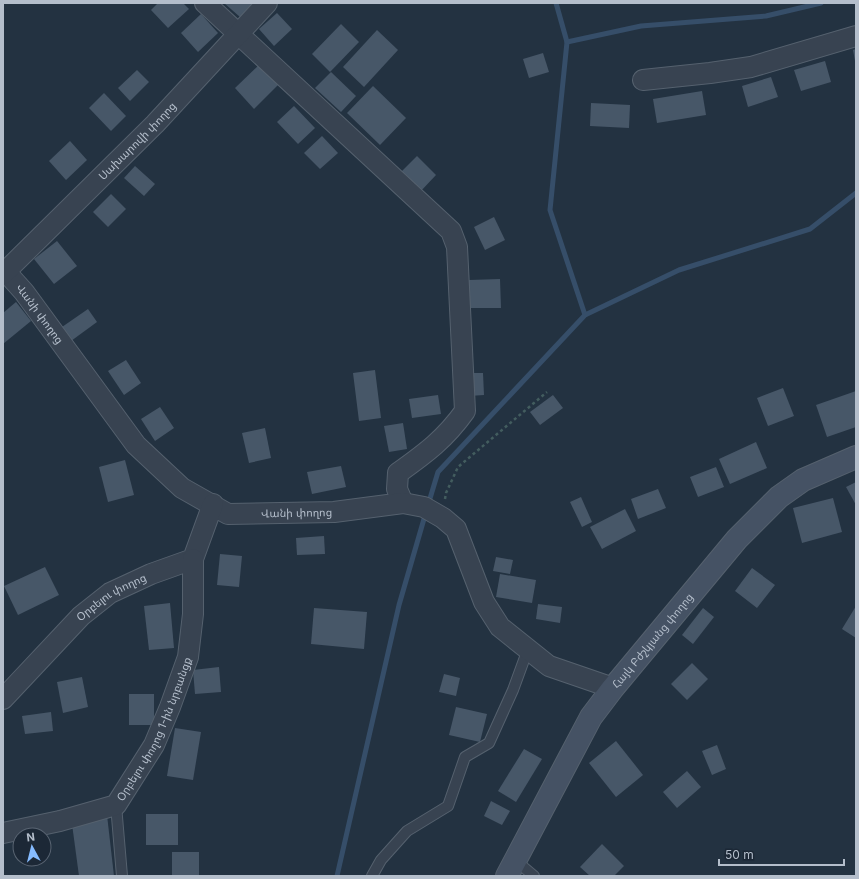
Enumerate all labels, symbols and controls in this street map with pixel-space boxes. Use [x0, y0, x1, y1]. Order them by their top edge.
street label: Սախարովի փողոց [95, 99, 179, 183]
street label: Վանի փողոց [13, 281, 67, 347]
street label: Վանի փողոց [261, 505, 332, 520]
street label: Օրբելու փողոց [73, 570, 149, 624]
street label: Հայկ Բժշկյանց փողոց [609, 590, 696, 691]
street label: Օրբելու փողոց 1-ին նրբանցք [113, 655, 194, 804]
north arrow [12, 827, 52, 867]
text: N [26, 830, 36, 845]
scale bar [719, 841, 844, 867]
text: 50 m [725, 847, 754, 862]

